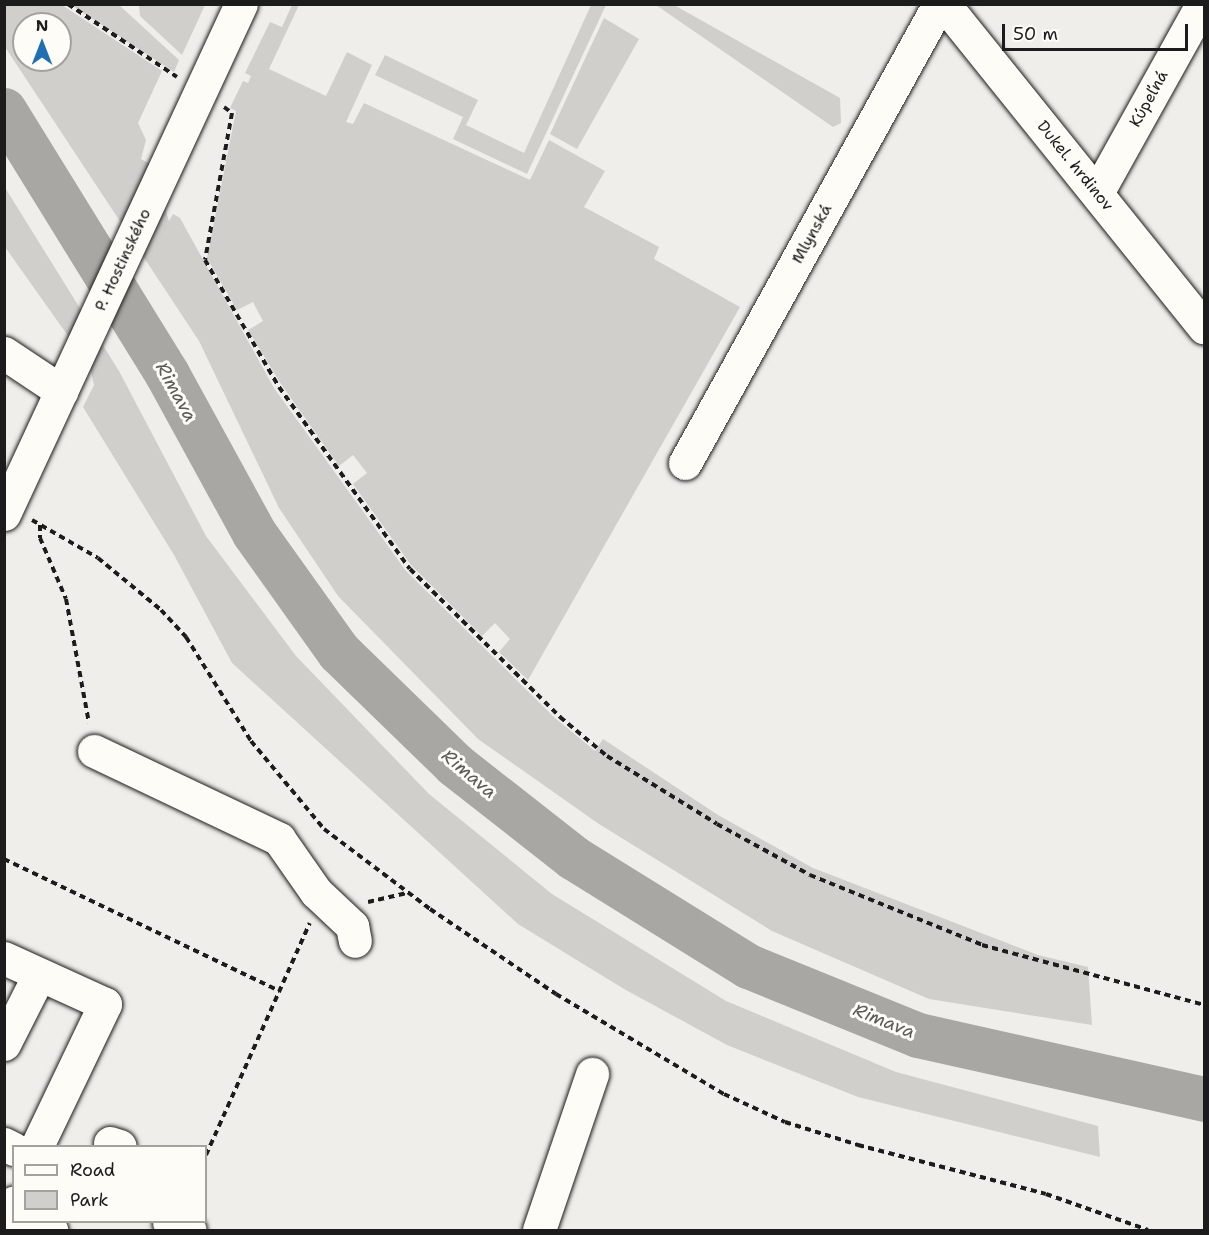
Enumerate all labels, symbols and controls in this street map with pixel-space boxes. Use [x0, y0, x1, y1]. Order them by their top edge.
north arrow [12, 12, 72, 72]
scale bar [1005, 12, 1191, 50]
text: N [36, 15, 48, 36]
text: 50 m [1013, 22, 1058, 46]
street label: Kúpeľná [1126, 67, 1172, 131]
street label: Dukel. hrdinov [1033, 117, 1117, 215]
street label: Mlynská [788, 201, 836, 267]
street label: P. Hostinského [91, 206, 155, 314]
water label: Rimava [151, 358, 201, 426]
water label: Rimava [437, 745, 501, 803]
water label: Rimava [850, 999, 918, 1043]
legend [12, 1145, 207, 1223]
text: Road [70, 1158, 115, 1182]
text: Park [70, 1188, 109, 1212]

